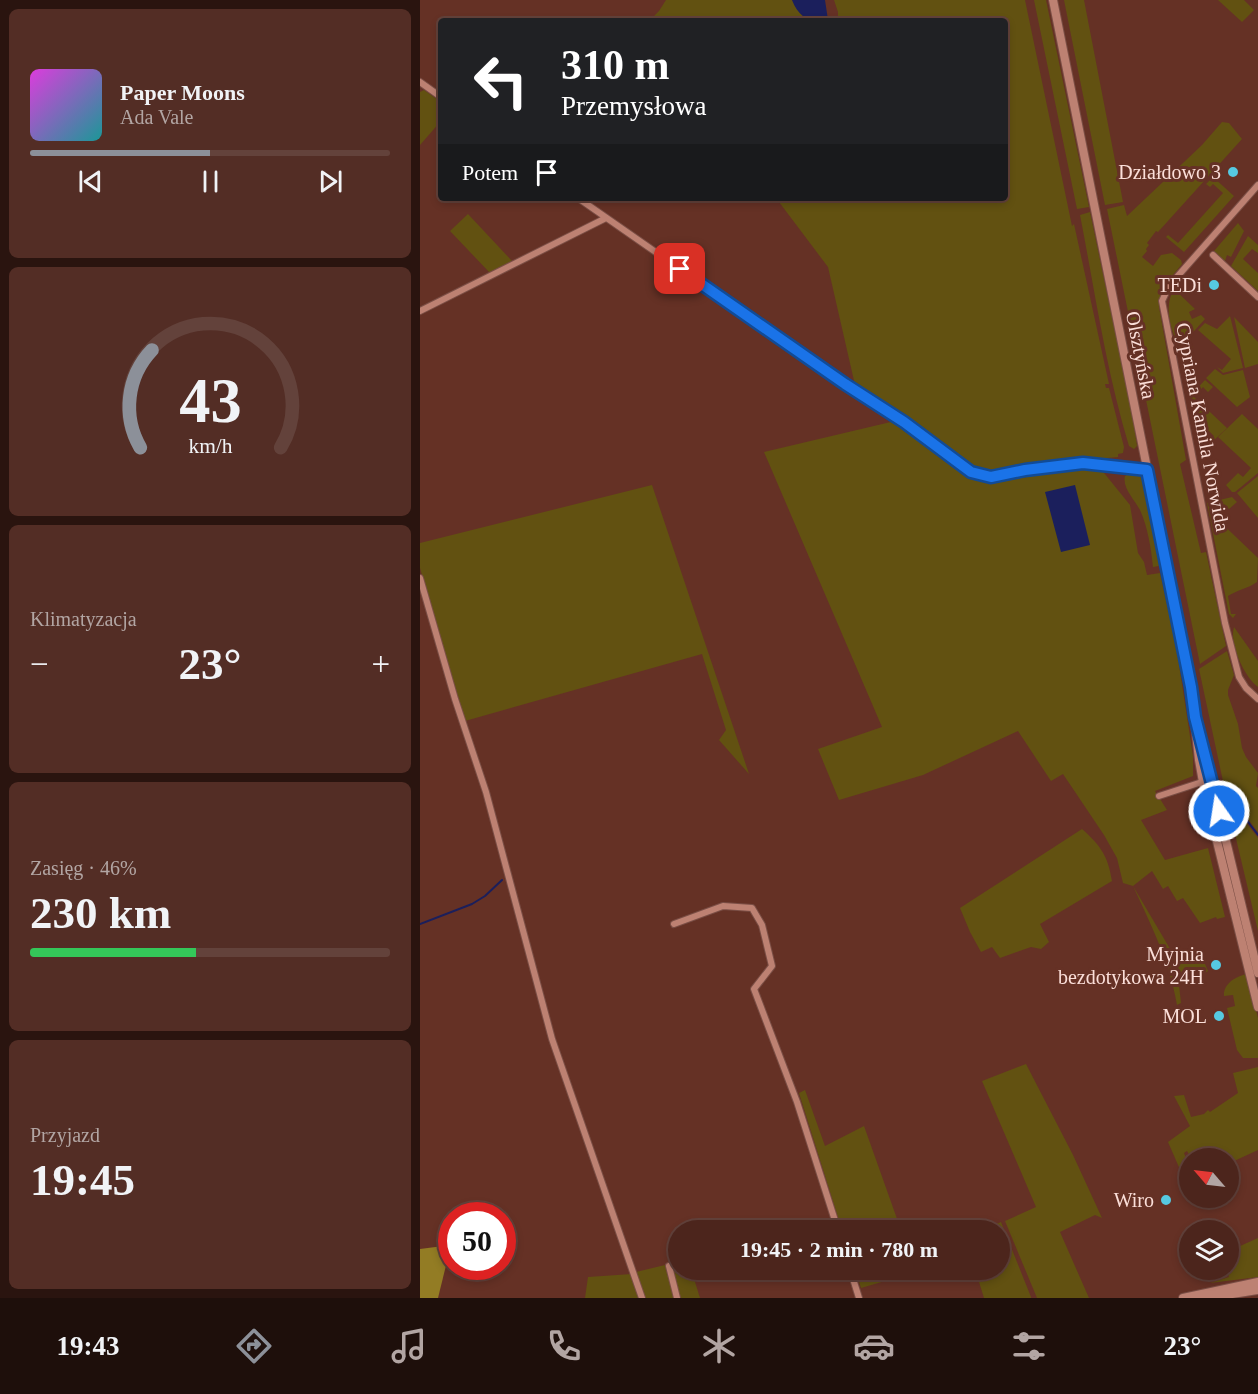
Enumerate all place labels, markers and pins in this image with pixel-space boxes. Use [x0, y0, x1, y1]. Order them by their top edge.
place label: Działdowo 3 [1118, 161, 1221, 183]
marker: Działdowo 3 [1226, 165, 1240, 179]
pin [654, 243, 705, 294]
place label: TEDi [1158, 274, 1202, 296]
marker: TEDi [1207, 278, 1221, 292]
place label: Myjnia bezdotykowa 24H [1058, 943, 1204, 989]
marker: Myjnia bezdotykowa 24H [1209, 958, 1223, 972]
place label: MOL [1163, 1005, 1207, 1027]
marker: MOL [1212, 1009, 1226, 1023]
place label: Wiro [1114, 1189, 1154, 1211]
marker: Wiro [1159, 1193, 1173, 1207]

